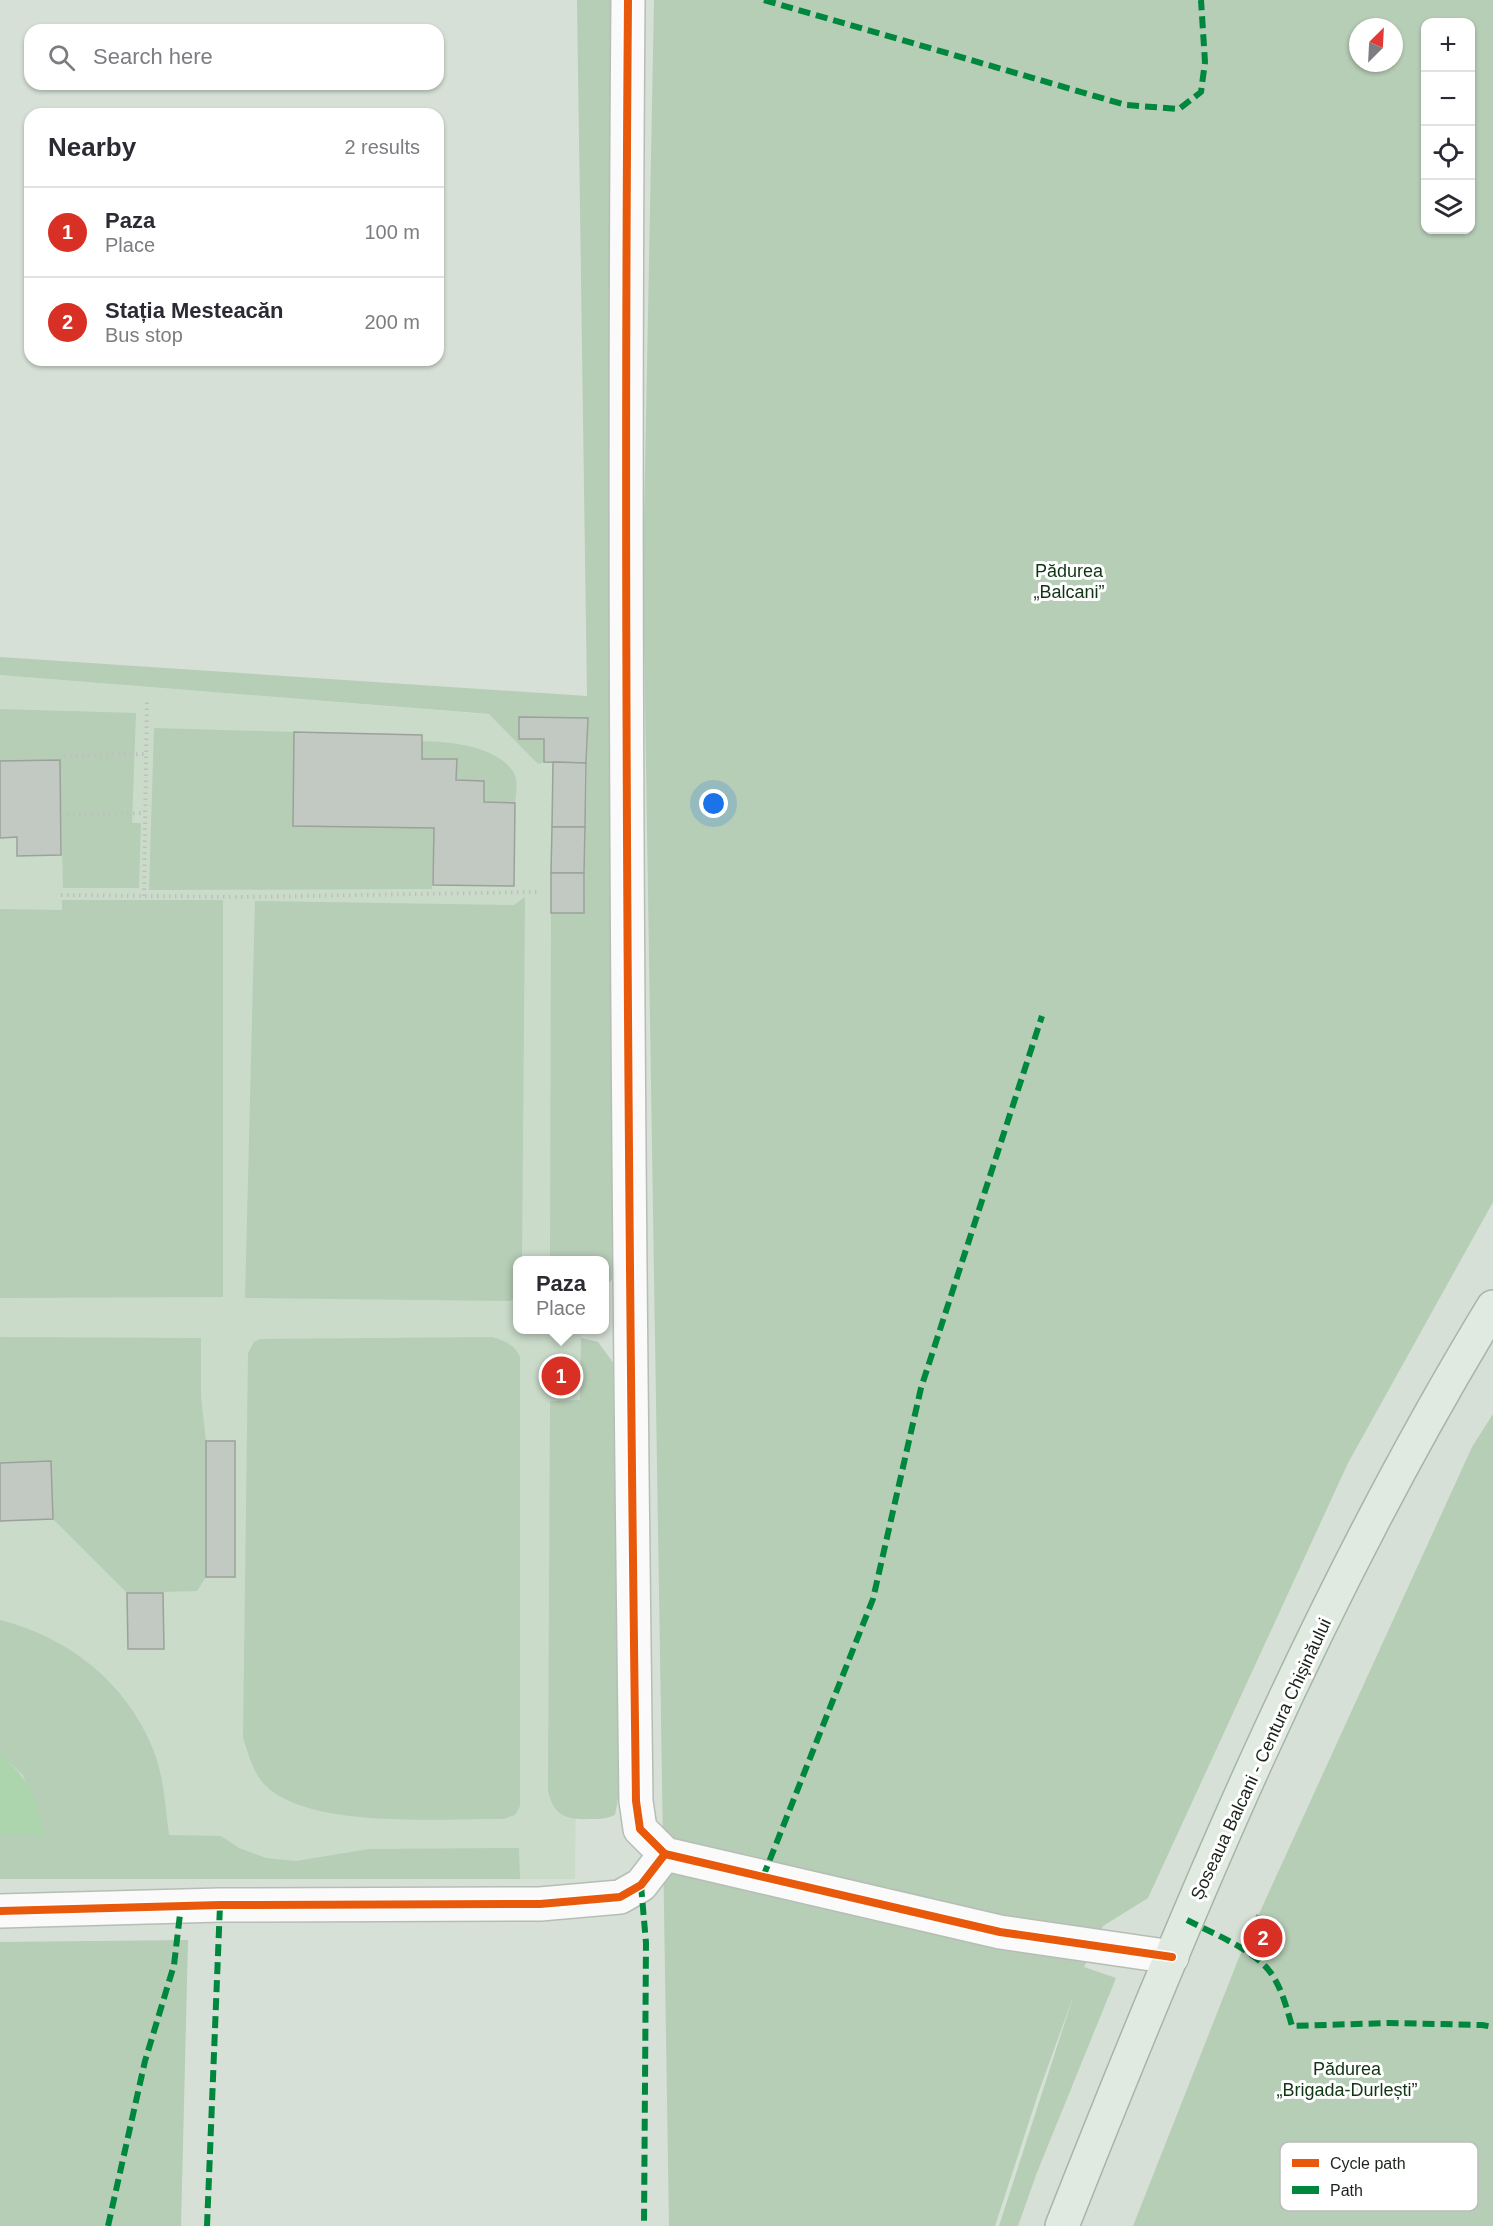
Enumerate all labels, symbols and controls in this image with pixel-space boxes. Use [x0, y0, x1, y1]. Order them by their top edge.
north arrow [1349, 18, 1403, 72]
map controls [1421, 18, 1475, 234]
button: + [1421, 18, 1475, 72]
search box [24, 24, 444, 90]
icon: search [45, 41, 78, 74]
text: Search here [93, 44, 213, 69]
button: − [1421, 72, 1475, 126]
button: locate [1421, 126, 1475, 180]
text: Nearby [48, 132, 136, 162]
text: 2 results [344, 136, 420, 158]
button: layers [1421, 180, 1475, 234]
text: Paza [105, 208, 155, 233]
text: 1 [62, 221, 73, 243]
text: 100 m [364, 221, 420, 243]
text: Place [105, 234, 155, 256]
text: Stația Mesteacăn [105, 298, 284, 323]
text: 2 [62, 311, 73, 333]
text: 200 m [364, 311, 420, 333]
text: Bus stop [105, 324, 183, 346]
park label: Pădurea „Balcani” [1033, 561, 1105, 602]
your location [699, 789, 728, 818]
popup [513, 1256, 609, 1334]
text: Paza [536, 1271, 586, 1296]
text: Place [536, 1297, 586, 1319]
pin: 1 [542, 1354, 580, 1398]
street label: Șoseaua Balcani - Centura Chișinăului [1187, 1615, 1335, 1903]
pin: 2 [1244, 1916, 1282, 1960]
park label: Pădurea „Brigada-Durlești” [1276, 2059, 1418, 2100]
legend [1280, 2142, 1478, 2211]
text: Cycle path [1330, 2155, 1406, 2172]
text: Path [1330, 2182, 1363, 2199]

